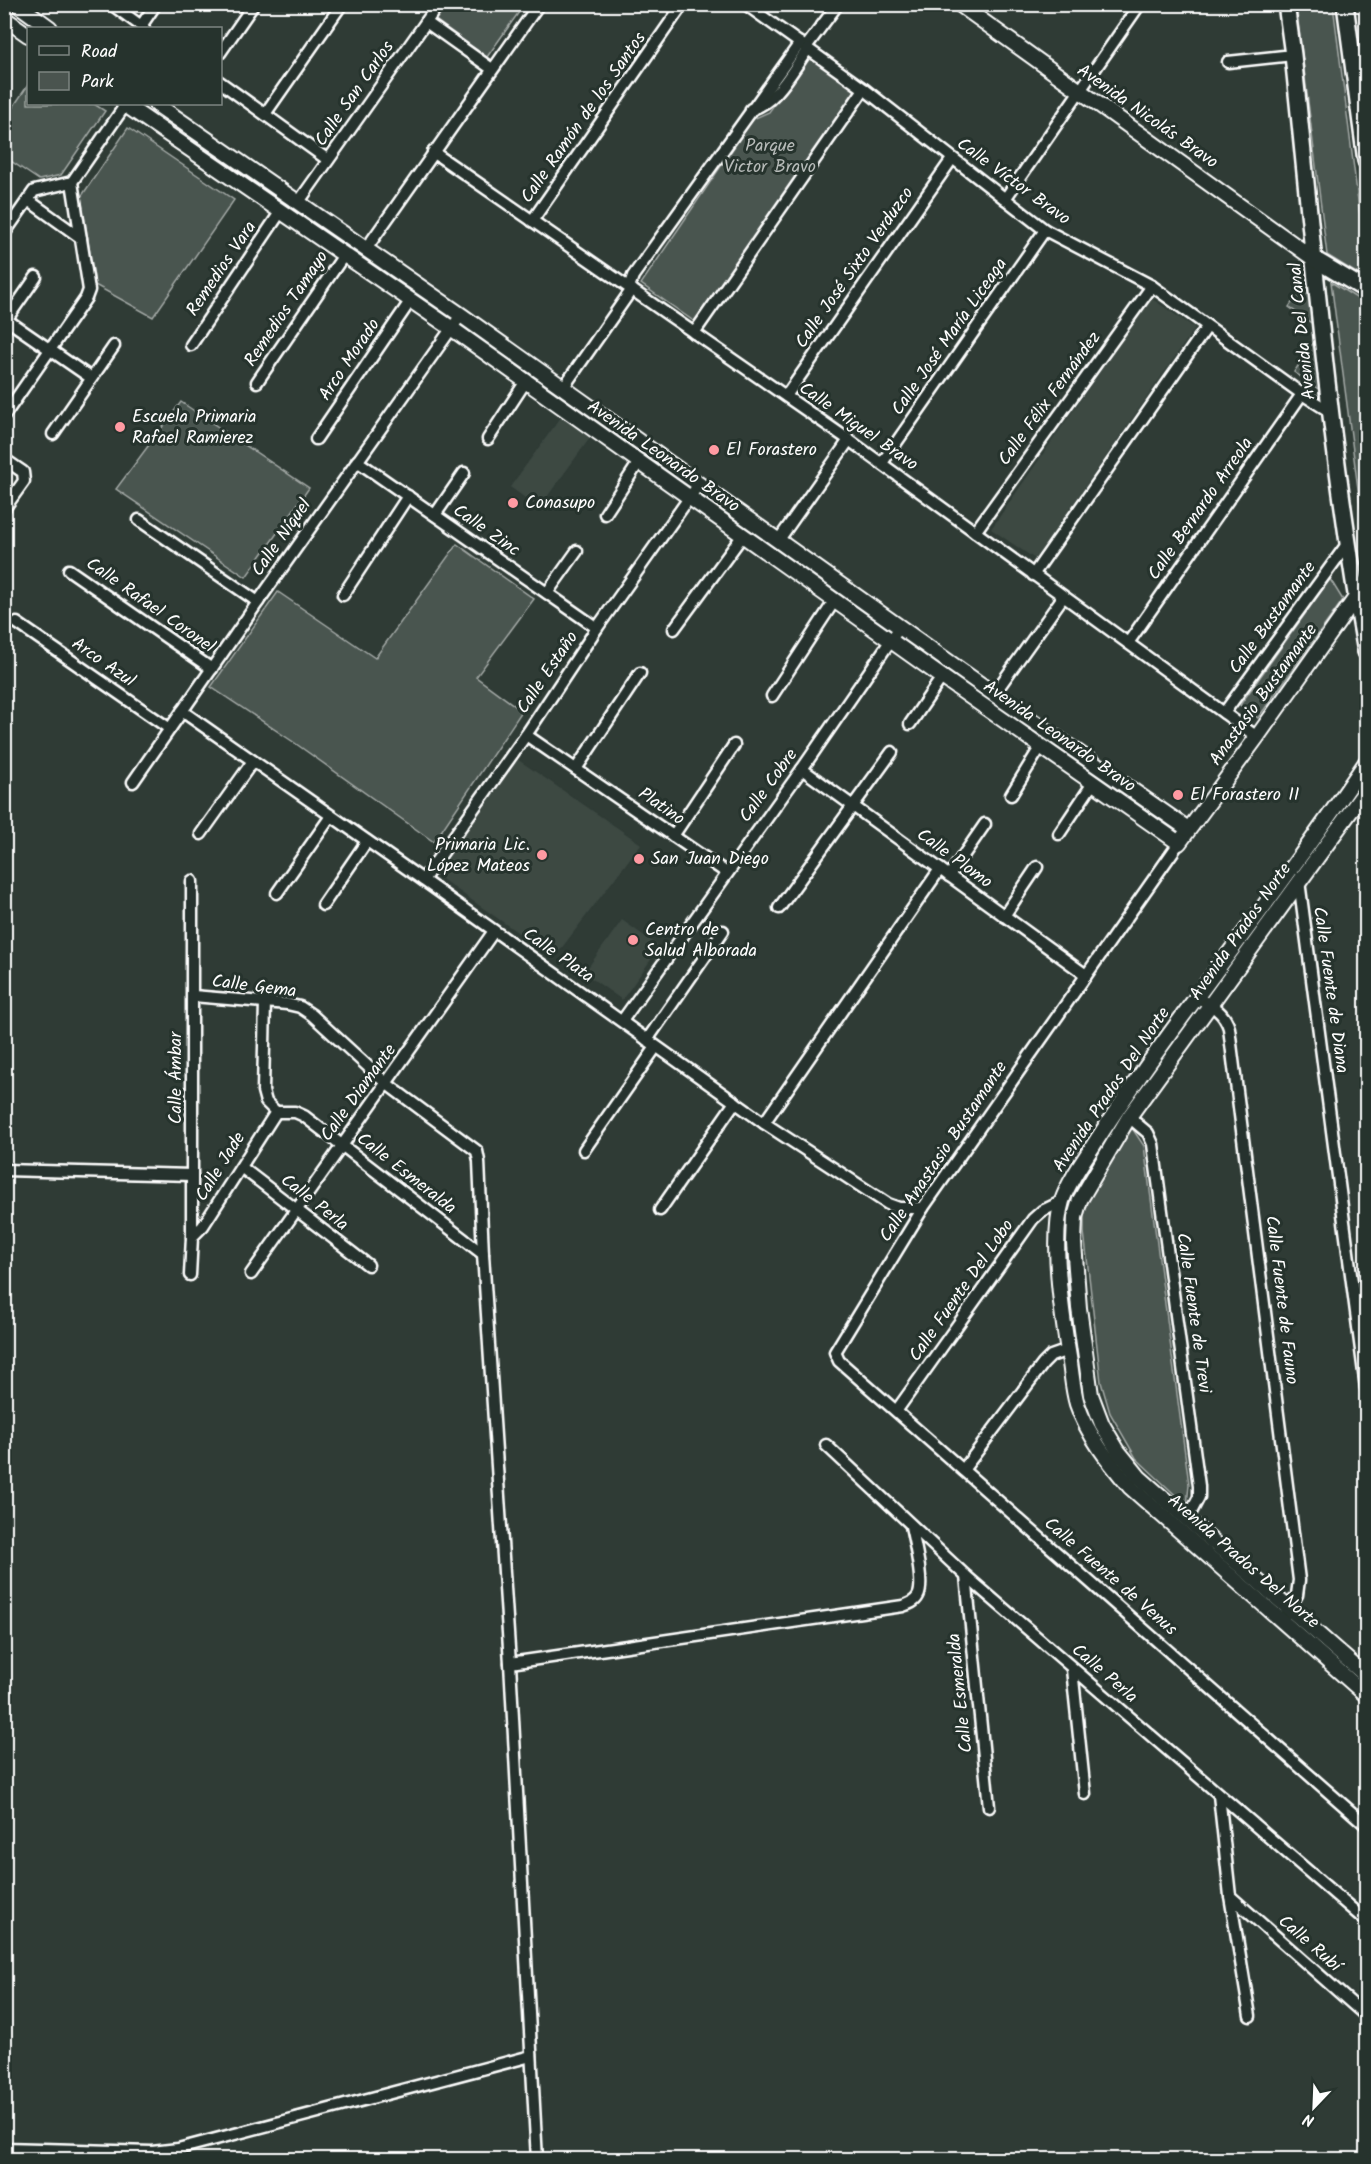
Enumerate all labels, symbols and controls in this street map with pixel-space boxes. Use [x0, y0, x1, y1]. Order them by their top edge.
street label: Calle Ramón de los Santos [514, 26, 654, 210]
legend [27, 27, 222, 105]
street label: Calle San Carlos [308, 35, 403, 153]
text: Road [81, 38, 118, 67]
street label: Avenida Nicolás Bravo [1070, 57, 1224, 177]
text: Park [81, 68, 114, 97]
street label: Calle Víctor Bravo [950, 131, 1076, 233]
park label: Parque Victor Bravo [724, 132, 816, 182]
street label: Calle José Sixto Verduzco [788, 181, 922, 355]
street label: Remedios Vara [179, 215, 265, 323]
street label: Remedios Tamayo [237, 245, 337, 373]
street label: Calle José María Liceaga [885, 252, 1015, 422]
street label: Avenida Del Canal [1281, 260, 1325, 401]
street label: Arco Morado [312, 313, 388, 407]
street label: Calle Félix Fernández [991, 326, 1109, 472]
street label: Calle Miguel Bravo [792, 375, 924, 479]
street label: Avenida Leonardo Bravo [580, 393, 746, 521]
place label: Escuela Primaria Rafael Ramierez [132, 403, 257, 453]
marker: Escuela Primaria Rafael Ramierez [113, 420, 127, 434]
street label: Calle Bernardo Arreola [1141, 431, 1261, 587]
place label: El Forastero [726, 436, 817, 465]
marker: El Forastero [707, 443, 721, 457]
place label: Conasupo [525, 489, 595, 518]
street label: Calle Níquel [244, 493, 320, 583]
marker: Conasupo [506, 496, 520, 510]
street label: Calle Zinc [446, 497, 526, 565]
street label: Calle Rafael Coronel [79, 550, 221, 662]
street label: Calle Bustamante [1222, 555, 1324, 681]
street label: Anastasio Bustamante [1202, 618, 1326, 772]
street label: Calle Estaño [510, 626, 586, 720]
street label: Arco Azul [65, 630, 141, 696]
street label: Avenida Leonardo Bravo [976, 673, 1142, 801]
street label: Calle Cobre [732, 743, 806, 829]
street label: Platino [632, 780, 690, 834]
place label: El Forastero II [1190, 781, 1299, 810]
marker: El Forastero II [1171, 788, 1185, 802]
street label: Calle Plomo [910, 821, 998, 897]
place label: Primaria Lic. López Mateos [427, 831, 530, 881]
place label: San Juan Diego [651, 845, 769, 874]
marker: Primaria Lic. López Mateos [535, 848, 549, 862]
marker: San Juan Diego [632, 852, 646, 866]
street label: Avenida Prados Norte [1182, 857, 1300, 1007]
street label: Calle Fuente de Diana [1304, 905, 1356, 1075]
place label: Centro de Salud Alborada [645, 916, 757, 966]
street label: Calle Plata [516, 921, 600, 991]
marker: Centro de Salud Alborada [626, 933, 640, 947]
street label: Calle Gema [210, 967, 298, 1007]
street label: Avenida Prados Del Norte [1046, 1001, 1178, 1179]
street label: Calle Ámbar [162, 1031, 191, 1124]
street label: Calle Diamante [313, 1038, 405, 1148]
street label: Calle Anastasio Bustamante [872, 1055, 1016, 1249]
street label: Calle Esmeralda [350, 1126, 462, 1222]
street label: Calle Jade [188, 1127, 254, 1207]
street label: Calle Perla [274, 1167, 354, 1239]
street label: Calle Fuente Del Lobo [902, 1214, 1022, 1368]
street label: Calle Fuente de Fauno [1256, 1214, 1306, 1386]
street label: Calle Fuente de Trevi [1167, 1231, 1219, 1396]
street label: Avenida Prados Del Norte [1160, 1487, 1326, 1637]
street label: Calle Fuente de Venus [1037, 1511, 1184, 1644]
street label: Calle Esmeralda [940, 1632, 982, 1754]
street label: Calle Perla [1064, 1637, 1144, 1711]
street label: Calle Rubí [1271, 1908, 1349, 1982]
north arrow [1284, 2077, 1344, 2137]
text: N [1299, 2106, 1318, 2133]

